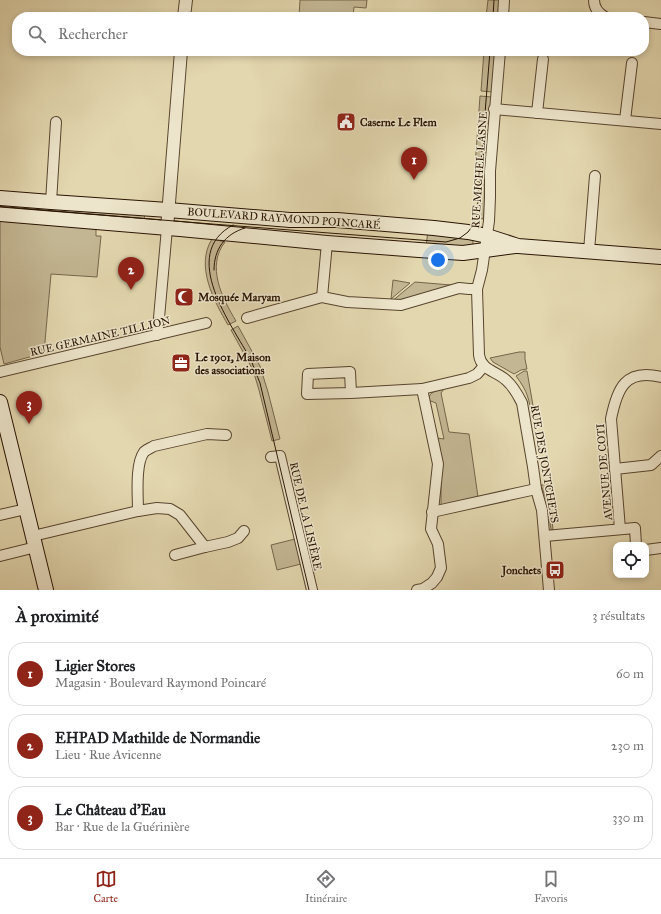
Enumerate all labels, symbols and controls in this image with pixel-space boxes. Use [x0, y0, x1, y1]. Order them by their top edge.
search box [12, 12, 649, 56]
icon: search [26, 23, 48, 45]
text: Rechercher [58, 25, 128, 43]
public building icon: Caserne Le Flem [335, 111, 357, 133]
street label: RUE MICHEL LASNE [469, 111, 490, 229]
place label: Caserne Le Flem [360, 116, 438, 129]
pin: 1 [401, 147, 427, 180]
street label: BOULEVARD RAYMOND POINCARÉ [187, 204, 381, 232]
your location [428, 250, 448, 270]
pin: 2 [118, 257, 144, 290]
mosque icon: Mosquée Maryam [173, 286, 195, 308]
place label: Mosquée Maryam [198, 291, 281, 305]
street label: RUE GERMAINE TILLION [29, 314, 172, 359]
place label: Le 1901, Maison des associations [195, 351, 271, 377]
office icon: Le 1901, Maison des associations [170, 352, 192, 374]
pin: 3 [16, 391, 42, 424]
street label: RUE DES JONTCHETS [527, 404, 561, 524]
street label: AVENUE DE COTI [594, 423, 615, 522]
street label: RUE DE LA LISIÈRE [287, 461, 325, 572]
map controls [613, 542, 649, 578]
button: locate [613, 542, 649, 578]
bus stop icon: Jonchets [544, 559, 566, 581]
place label: Jonchets [500, 564, 541, 578]
text: À proximité [16, 606, 99, 627]
text: 3 résultats [592, 608, 645, 624]
text: Ligier Stores [55, 657, 135, 675]
text: 1 [27, 666, 33, 682]
text: 60 m [616, 666, 644, 682]
text: Magasin · Boulevard Raymond Poincaré [55, 675, 266, 691]
text: EHPAD Mathilde de Normandie [55, 729, 260, 747]
text: 2 [27, 738, 33, 754]
text: 230 m [611, 738, 644, 754]
text: Lieu · Rue Avicenne [55, 747, 162, 763]
text: Le Château d'Eau [55, 801, 166, 819]
text: 3 [27, 810, 33, 826]
text: 330 m [612, 810, 644, 826]
text: Bar · Rue de la Guérinière [55, 819, 190, 835]
tab: Carte [93, 868, 118, 905]
tab: Itinéraire [305, 868, 347, 905]
tab: Favoris [534, 868, 568, 905]

